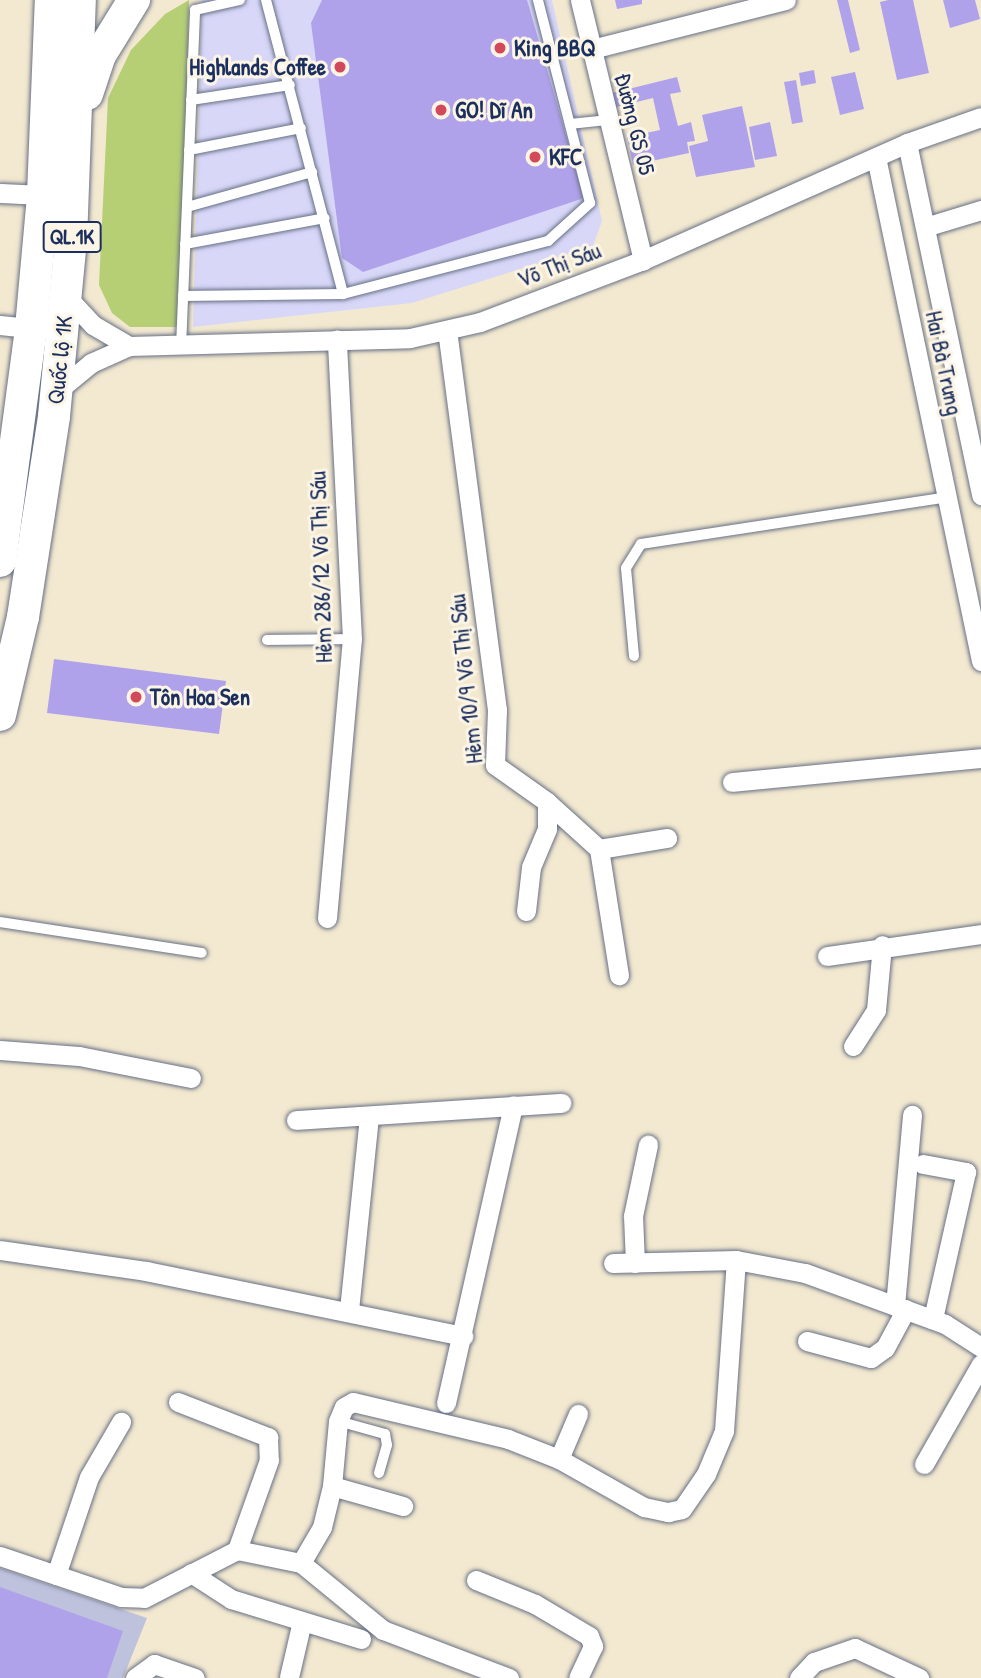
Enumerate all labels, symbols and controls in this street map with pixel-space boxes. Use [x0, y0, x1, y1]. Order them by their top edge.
place label: King BBQ [514, 34, 595, 62]
marker: King BBQ [492, 40, 508, 56]
place label: Highlands Coffee [189, 53, 326, 81]
marker: Highlands Coffee [332, 59, 348, 75]
street label: Đường GS 05 [609, 70, 661, 178]
place label: GO! Dĩ An [455, 96, 533, 124]
marker: GO! Dĩ An [433, 102, 449, 118]
place label: KFC [549, 143, 582, 171]
marker: KFC [527, 149, 543, 165]
road number: QL.1K [42, 219, 102, 254]
street label: Võ Thị Sáu [513, 237, 605, 293]
street label: Hai Bà Trưng [920, 308, 968, 418]
street label: Quốc lộ 1K [42, 314, 78, 406]
street label: Hẻm 286/12 Võ Thị Sáu [304, 471, 338, 663]
street label: Hẻm 10/9 Võ Thị Sáu [443, 593, 489, 765]
place label: Tôn Hoa Sen [150, 683, 250, 711]
marker: Tôn Hoa Sen [128, 689, 144, 705]

